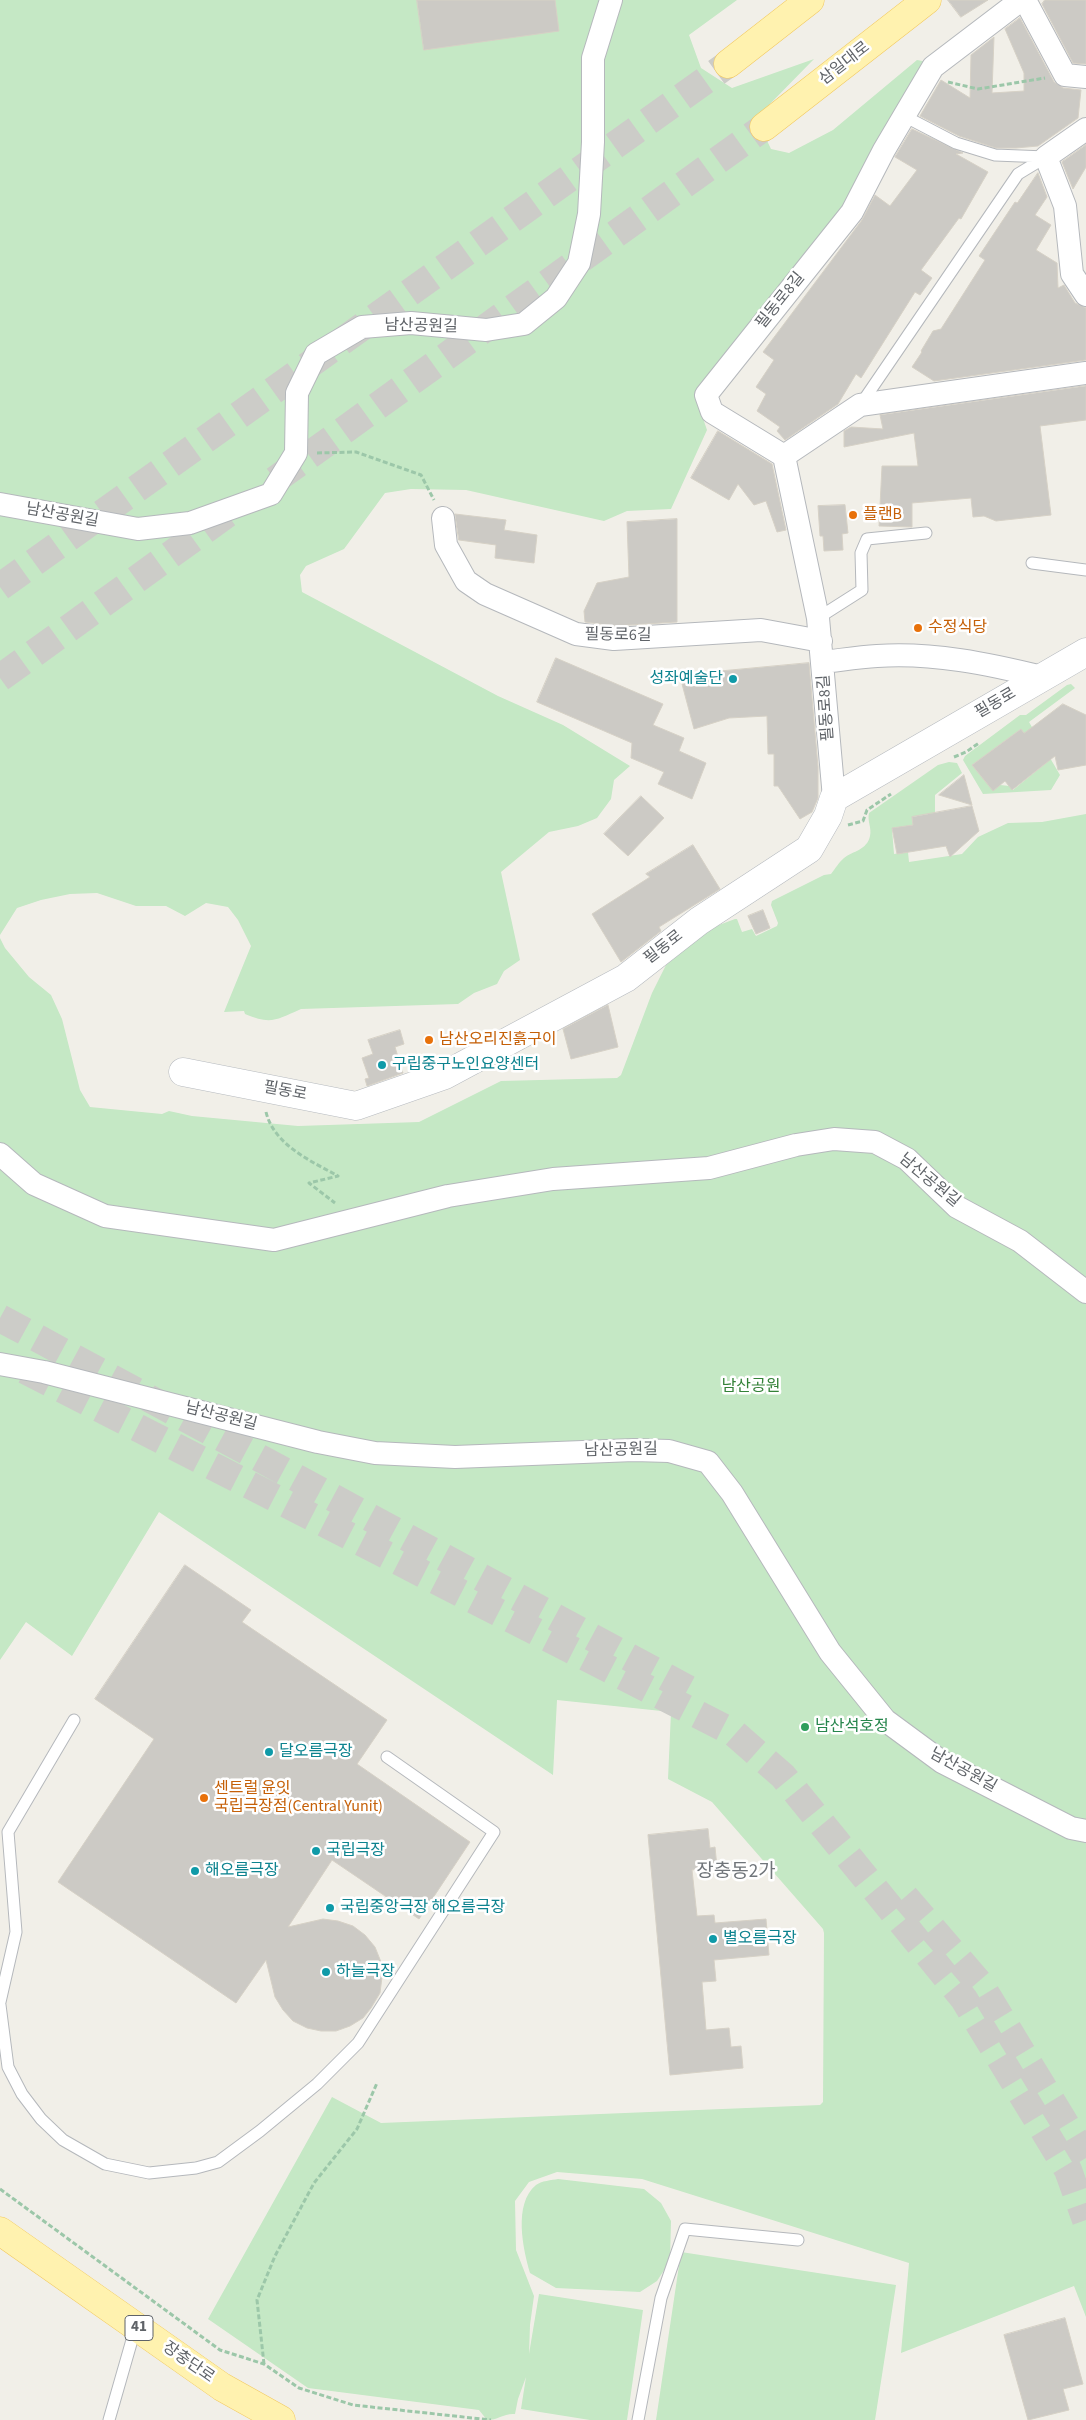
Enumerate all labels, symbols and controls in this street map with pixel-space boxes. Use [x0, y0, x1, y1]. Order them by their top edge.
street label: 삼일대로 [816, 38, 874, 90]
street label: 필동로8길 [753, 269, 809, 333]
street label: 남산공원길 [384, 317, 458, 337]
street label: 남산공원길 [24, 500, 100, 532]
place label: 플랜B [863, 505, 902, 525]
marker: 플랜B [847, 509, 859, 521]
place label: 수정식당 [928, 618, 987, 638]
marker: 수정식당 [912, 622, 924, 634]
street label: 필동로6길 [584, 626, 652, 646]
place label: 성좌예술단 [649, 669, 723, 689]
marker: 성좌예술단 [727, 673, 739, 685]
street label: 필동로8길 [815, 674, 839, 742]
street label: 필동로 [972, 685, 1020, 723]
street label: 필동로 [641, 927, 687, 969]
place label: 남산오리진흙구이 [439, 1030, 557, 1050]
marker: 남산오리진흙구이 [423, 1034, 435, 1046]
place label: 구립중구노인요양센터 [392, 1055, 539, 1075]
marker: 구립중구노인요양센터 [376, 1059, 388, 1071]
street label: 필동로 [261, 1078, 309, 1106]
street label: 남산공원길 [895, 1150, 963, 1212]
park label: 남산공원 [722, 1377, 780, 1397]
street label: 남산공원길 [183, 1399, 259, 1435]
street label: 남산공원길 [584, 1441, 658, 1461]
place label: 남산석호정 [815, 1717, 889, 1737]
marker: 남산석호정 [799, 1721, 811, 1733]
place label: 달오름극장 [279, 1742, 353, 1762]
street label: 남산공원길 [926, 1745, 1000, 1797]
marker: 달오름극장 [263, 1746, 275, 1758]
place label: 센트럴 윤잇 국립극장점(Central Yunit) [214, 1779, 383, 1817]
marker: 센트럴 윤잇 국립극장점(Central Yunit) [198, 1792, 210, 1804]
place label: 국립극장 [326, 1841, 385, 1861]
marker: 국립극장 [310, 1845, 322, 1857]
place label: 해오름극장 [205, 1861, 279, 1881]
district label: 장충동2가 [696, 1862, 776, 1884]
marker: 해오름극장 [189, 1865, 201, 1877]
place label: 국립중앙극장 해오름극장 [340, 1898, 505, 1918]
marker: 국립중앙극장 해오름극장 [324, 1902, 336, 1914]
place label: 별오름극장 [723, 1929, 797, 1949]
marker: 별오름극장 [707, 1933, 719, 1945]
place label: 하늘극장 [336, 1962, 395, 1982]
marker: 하늘극장 [320, 1966, 332, 1978]
road number: 41 [125, 2316, 153, 2340]
street label: 장충단로 [158, 2338, 218, 2388]

